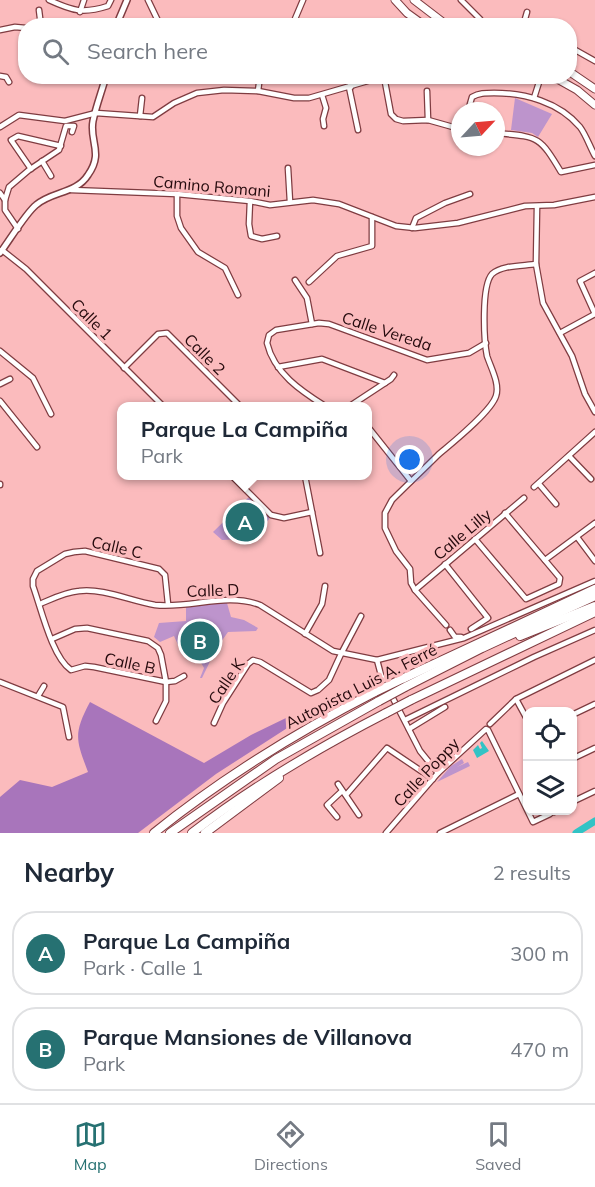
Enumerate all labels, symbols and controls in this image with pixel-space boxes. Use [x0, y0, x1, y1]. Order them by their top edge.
search box [18, 18, 577, 84]
icon: search [39, 35, 72, 68]
text: Search here [87, 37, 208, 65]
north arrow [451, 102, 505, 156]
street label: Camino Romani [153, 171, 271, 201]
street label: Calle 1 [67, 294, 117, 344]
street label: Calle Vereda [340, 307, 434, 355]
street label: Calle 2 [180, 329, 230, 379]
popup [117, 402, 372, 480]
text: Parque La Campiña [141, 415, 348, 443]
text: Park [141, 443, 183, 468]
your location [395, 445, 424, 474]
pin: A [226, 500, 264, 544]
street label: Calle Lilly [429, 504, 495, 564]
street label: Calle C [90, 531, 144, 563]
street label: Calle D [186, 579, 240, 601]
pin: B [180, 618, 220, 664]
street label: Autopista Luis A. Ferré [282, 639, 440, 733]
street label: Calle B [103, 648, 157, 678]
street label: Calle K [203, 654, 249, 708]
map controls [523, 707, 577, 815]
button: locate [523, 707, 577, 761]
street label: Calle Poppy [389, 733, 464, 811]
button: layers [523, 761, 577, 815]
text: Nearby [24, 856, 114, 889]
text: 2 results [493, 860, 571, 885]
text: Parque La Campiña [83, 927, 290, 955]
text: A [38, 941, 53, 966]
text: 300 m [510, 941, 569, 966]
text: Park · Calle 1 [83, 955, 203, 980]
text: Parque Mansiones de Villanova [83, 1023, 412, 1051]
text: B [39, 1037, 52, 1062]
text: 470 m [510, 1037, 569, 1062]
text: Park [83, 1051, 125, 1076]
tab: Map [74, 1118, 107, 1174]
tab: Directions [254, 1118, 328, 1174]
tab: Saved [475, 1118, 521, 1174]

